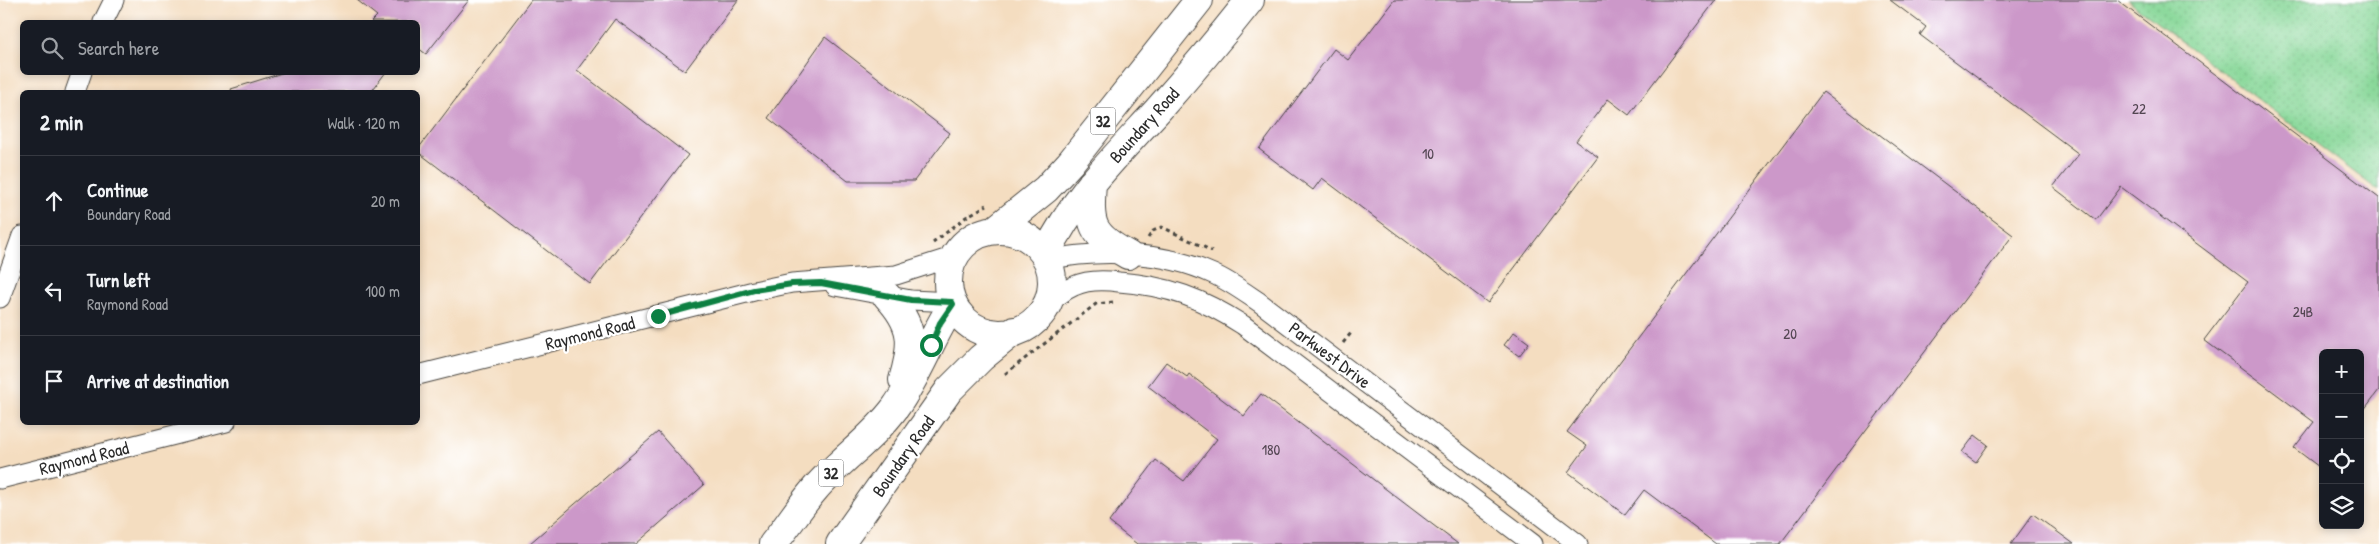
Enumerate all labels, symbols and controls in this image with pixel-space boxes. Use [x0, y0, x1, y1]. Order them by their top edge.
search box [20, 20, 420, 75]
icon: search [38, 34, 66, 62]
text: Search here [78, 35, 159, 61]
street label: Boundary Road [1103, 82, 1185, 168]
house number: 22 [2132, 98, 2146, 119]
text: 2 min [40, 108, 83, 137]
road number: 32 [1090, 108, 1116, 134]
text: Walk · 120 m [327, 112, 400, 134]
house number: 10 [1422, 143, 1434, 164]
text: Continue [87, 177, 148, 203]
icon: ahead [40, 187, 68, 215]
text: 20 m [371, 190, 400, 212]
text: Boundary Road [87, 203, 171, 225]
text: Turn left [87, 267, 150, 293]
icon: left [40, 277, 68, 305]
text: 100 m [365, 280, 400, 302]
text: Raymond Road [87, 293, 168, 315]
house number: 24B [2293, 301, 2313, 322]
route end [647, 305, 670, 328]
street label: Raymond Road [543, 310, 637, 356]
street label: Parkwest Drive [1284, 316, 1376, 394]
house number: 20 [1783, 323, 1797, 344]
route start [920, 334, 943, 357]
map controls [2319, 349, 2364, 529]
button: + [2319, 349, 2364, 394]
icon: arrive [40, 367, 68, 395]
text: Arrive at destination [87, 368, 229, 394]
button: − [2319, 394, 2364, 439]
street label: Boundary Road [866, 410, 940, 502]
street label: Raymond Road [37, 435, 131, 481]
house number: 180 [1262, 439, 1281, 460]
button: locate [2319, 439, 2364, 484]
road number: 32 [818, 459, 844, 486]
button: layers [2319, 484, 2364, 529]

